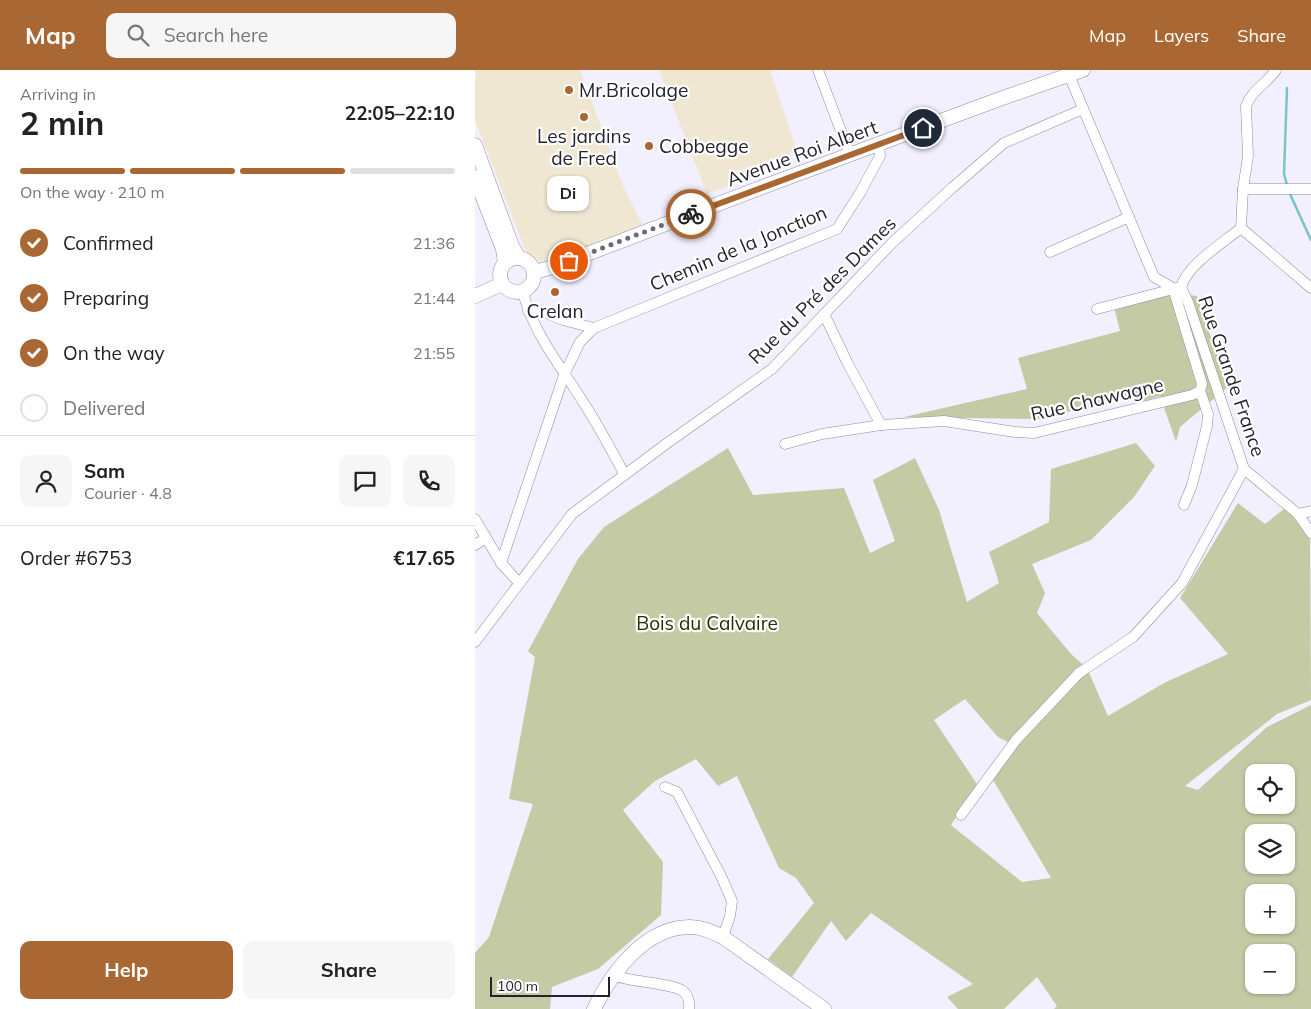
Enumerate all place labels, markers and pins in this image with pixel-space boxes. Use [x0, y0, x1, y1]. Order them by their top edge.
place label: Mr.Bricolage [579, 78, 688, 102]
marker: Mr.Bricolage [563, 84, 575, 96]
pin [902, 107, 944, 149]
marker: Les jardins de Fred [578, 111, 590, 123]
place label: Les jardins de Fred [537, 124, 631, 170]
place label: Cobbegge [659, 134, 749, 158]
marker: Cobbegge [643, 140, 655, 152]
callout: Di [548, 176, 590, 211]
pin [548, 240, 590, 282]
marker: Crelan [549, 286, 561, 298]
place label: Crelan [526, 299, 584, 323]

